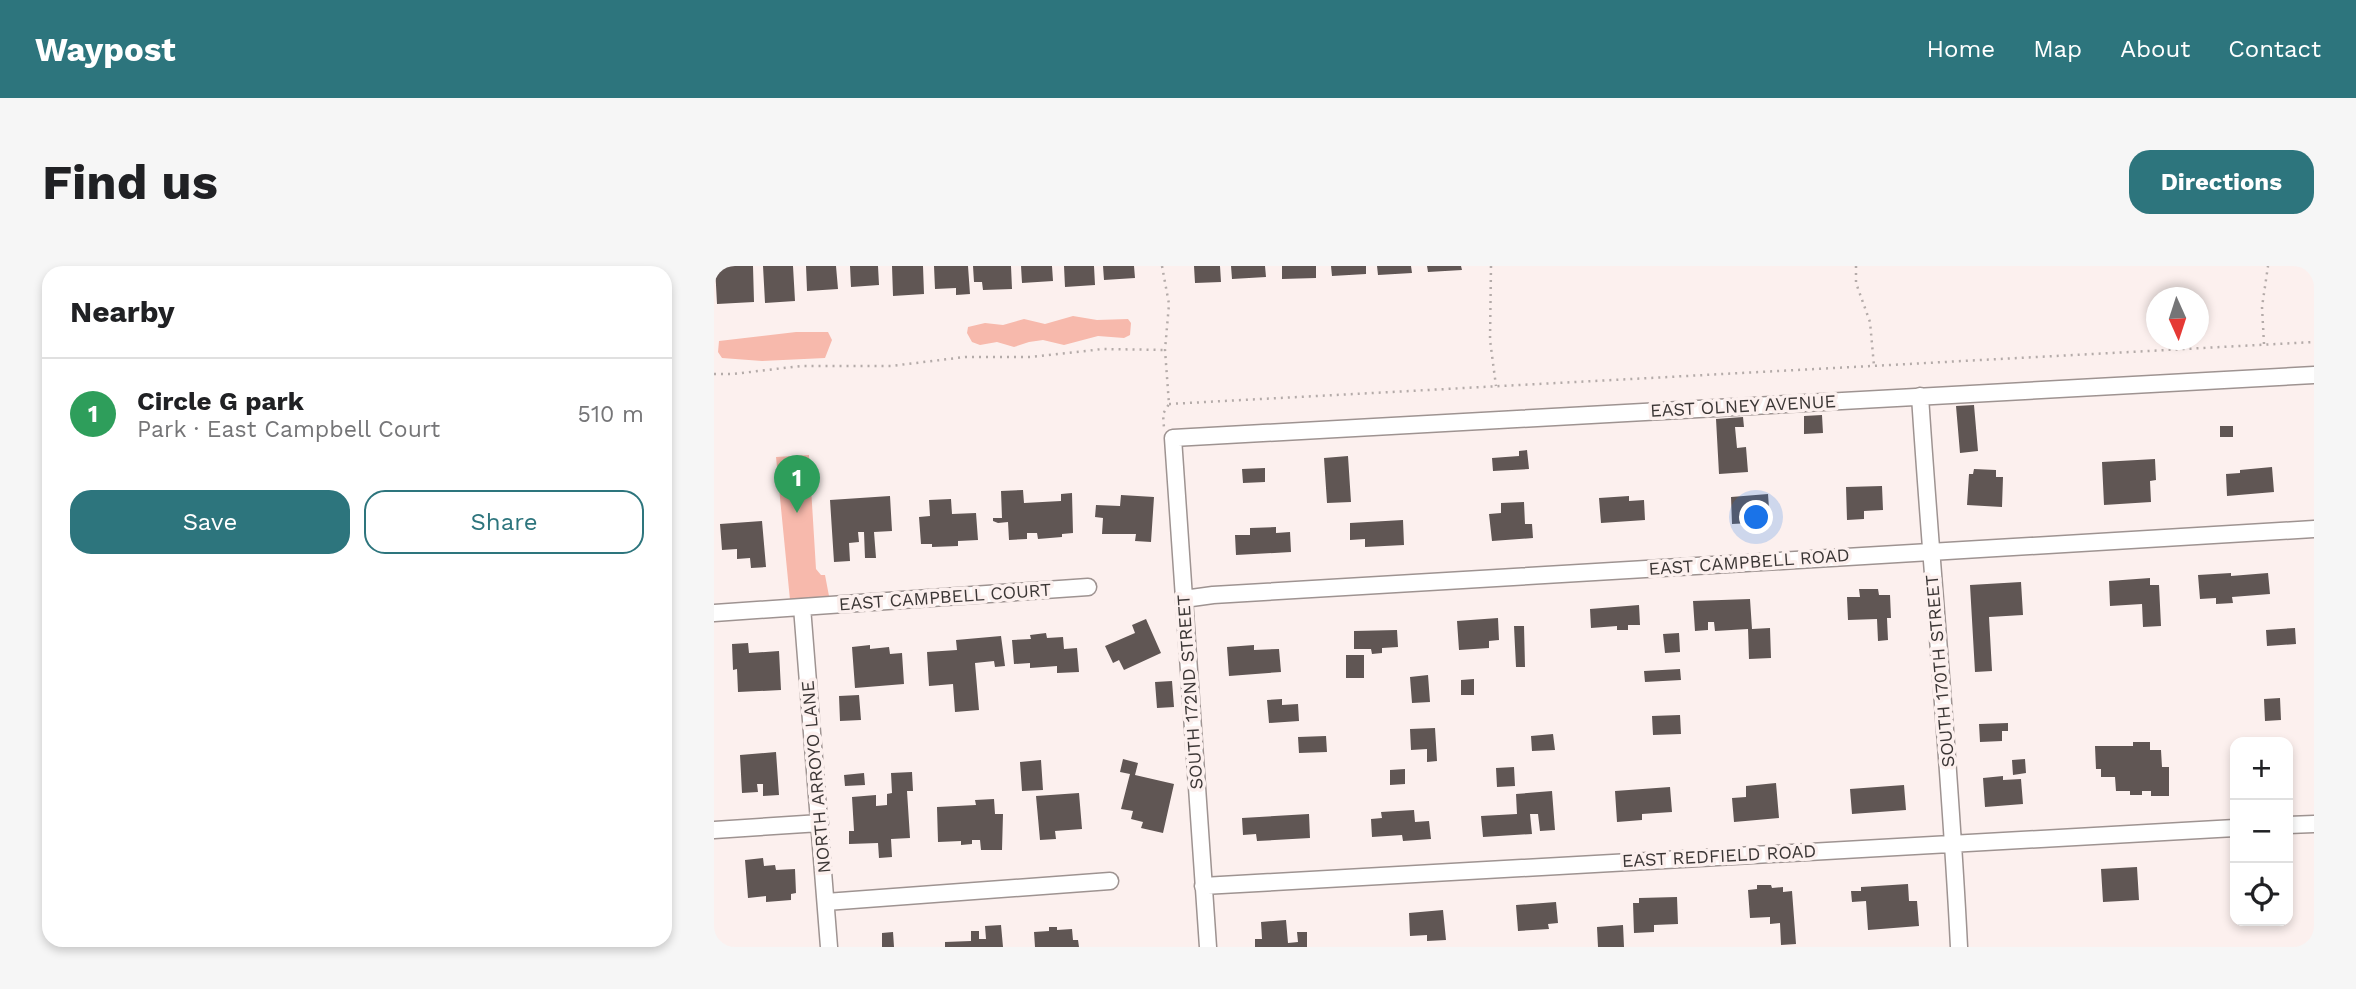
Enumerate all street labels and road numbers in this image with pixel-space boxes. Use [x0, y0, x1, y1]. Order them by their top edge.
street label: EAST OLNEY AVENUE [1650, 390, 1836, 421]
street label: EAST CAMPBELL ROAD [1648, 544, 1850, 579]
street label: SOUTH 170TH STREET [1921, 574, 1958, 768]
street label: EAST CAMPBELL COURT [838, 579, 1052, 614]
street label: SOUTH 172ND STREET [1172, 594, 1207, 790]
street label: NORTH ARROYO LANE [797, 680, 834, 874]
street label: EAST REDFIELD ROAD [1621, 840, 1817, 871]

